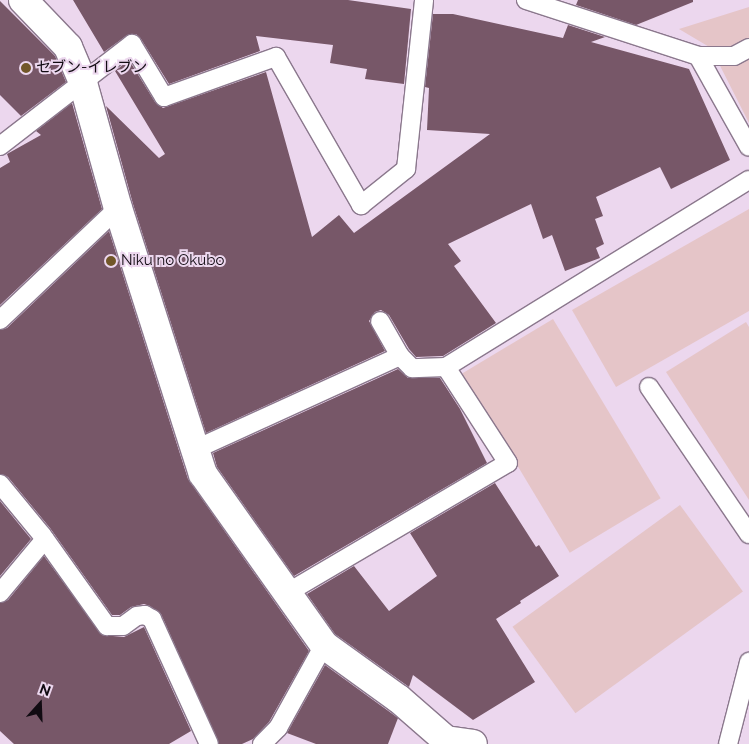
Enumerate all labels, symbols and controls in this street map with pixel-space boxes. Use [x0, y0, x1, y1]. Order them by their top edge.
place label: セブン-イレブン [36, 59, 147, 77]
marker: セブン-イレブン [20, 62, 32, 74]
place label: Niku no Ōkubo [121, 252, 224, 270]
marker: Niku no Ōkubo [105, 255, 117, 267]
north arrow [15, 679, 65, 729]
text: N [37, 681, 53, 699]

